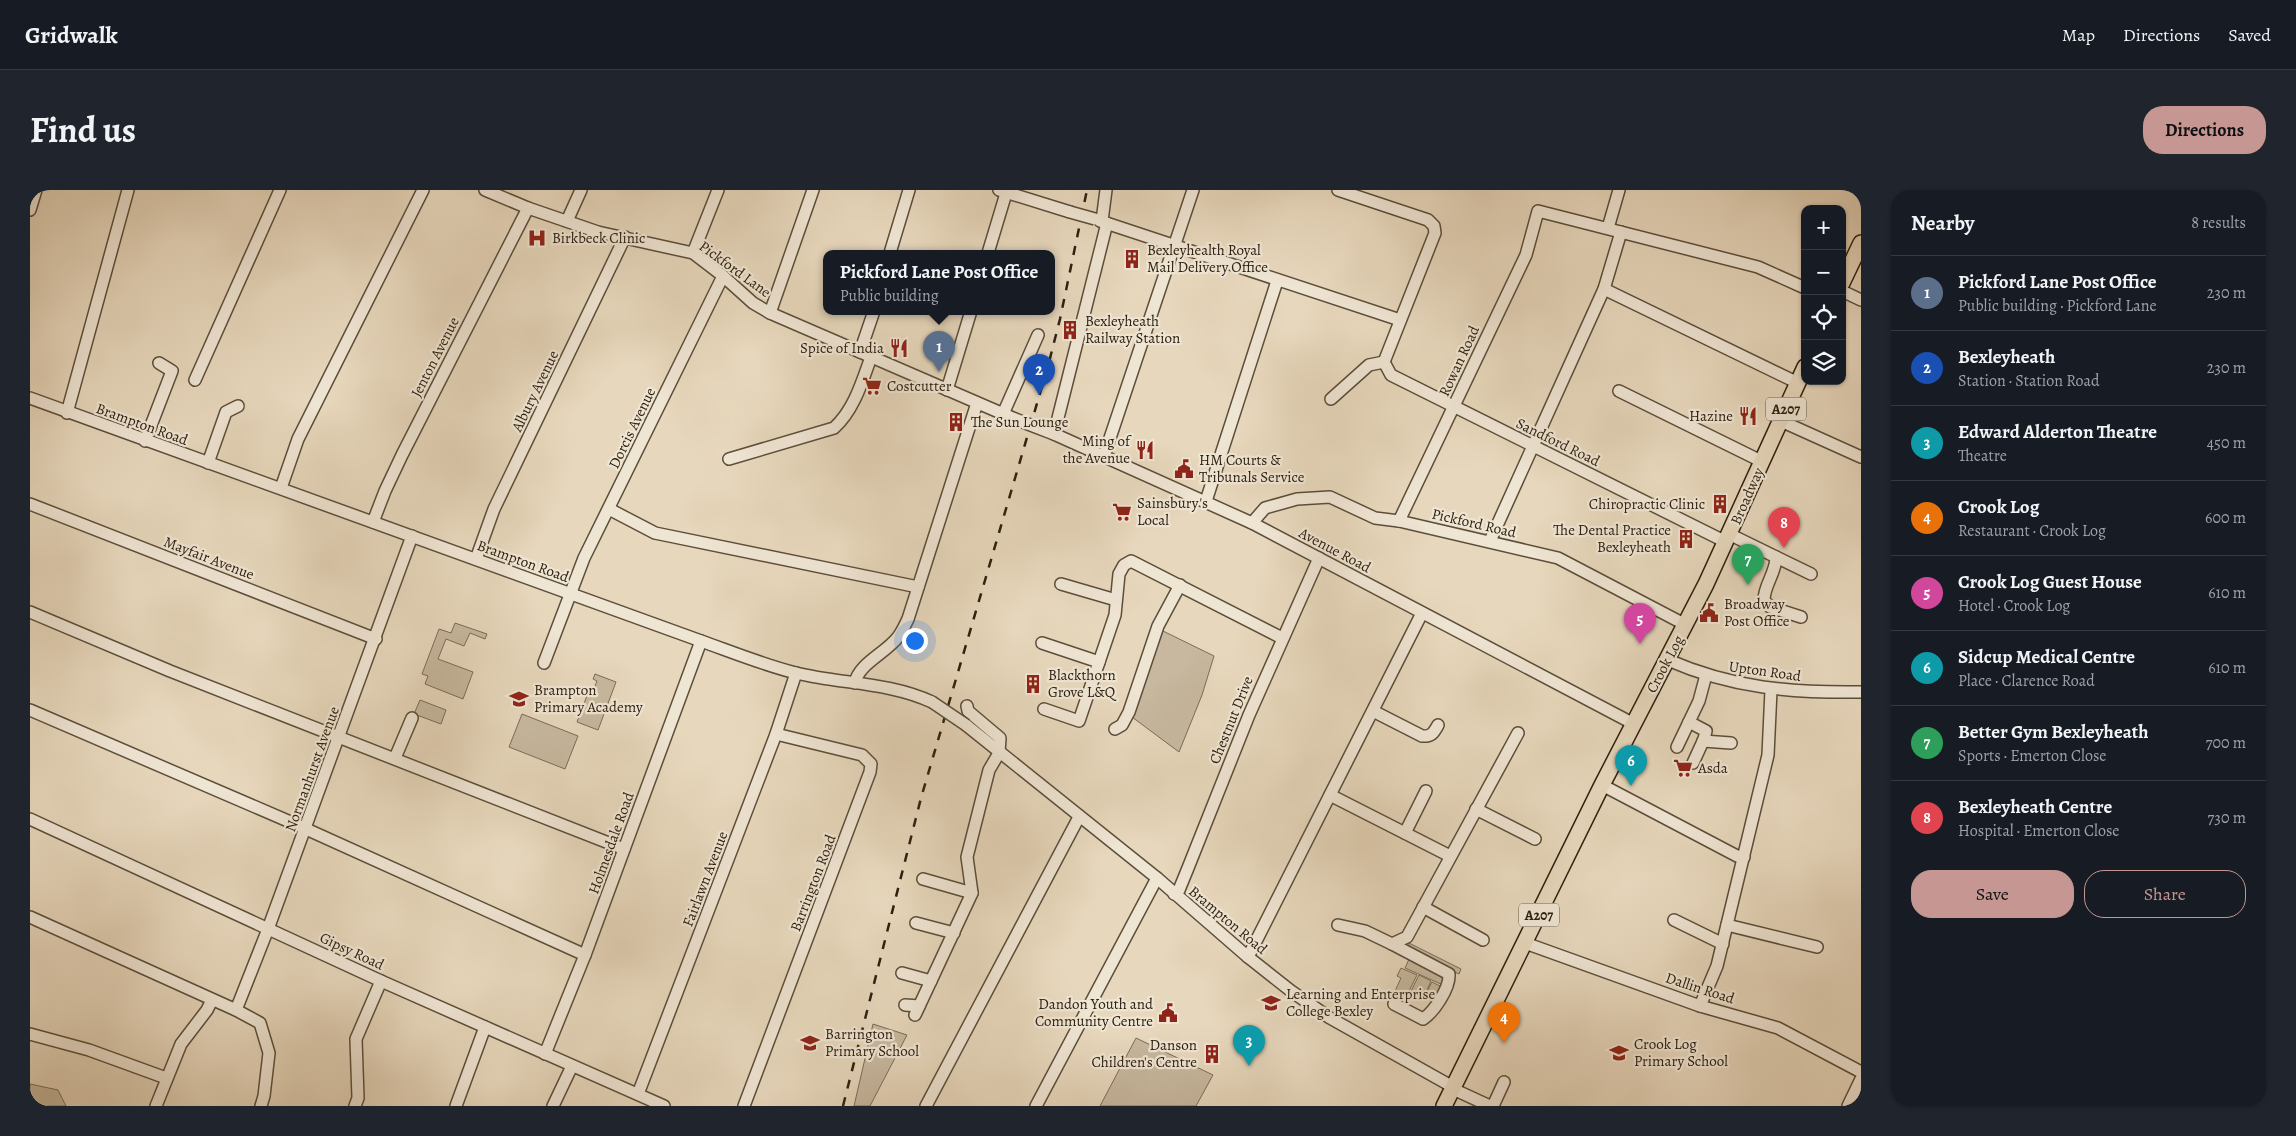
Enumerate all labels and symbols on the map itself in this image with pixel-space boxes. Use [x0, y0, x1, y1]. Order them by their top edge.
hospital icon: Birkbeck Clinic [526, 227, 548, 249]
place label: Birkbeck Clinic [552, 228, 645, 248]
street label: Pickford Lane [695, 236, 775, 302]
place label: Bexleyhealth Royal Mail Delivery Office [1147, 240, 1268, 277]
building icon: Bexleyhealth Royal Mail Delivery Office [1121, 248, 1143, 270]
place label: Bexleyheath Railway Station [1085, 311, 1180, 348]
street label: Jenton Avenue [406, 313, 464, 401]
building icon: Bexleyheath Railway Station [1059, 319, 1081, 341]
street label: Rowan Road [1434, 322, 1484, 400]
pin: 1 [923, 331, 955, 372]
restaurant icon: Spice of India [888, 337, 910, 359]
place label: Spice of India [800, 338, 884, 358]
street label: Albury Avenue [506, 347, 563, 436]
pin: 2 [1023, 354, 1055, 395]
supermarket icon: Costcutter [861, 375, 883, 397]
place label: Costcutter [887, 376, 952, 396]
street label: Dorcis Avenue [604, 384, 660, 472]
street label: Brampton Road [93, 398, 192, 450]
road number: A207 [1766, 398, 1806, 420]
restaurant icon: Hazine [1737, 405, 1759, 427]
place label: Hazine [1689, 406, 1733, 426]
building icon: The Sun Lounge [945, 411, 967, 433]
place label: The Sun Lounge [971, 412, 1069, 432]
street label: Sandford Road [1513, 413, 1604, 471]
place label: Ming of the Avenue [1063, 431, 1132, 468]
restaurant icon: Ming of the Avenue [1134, 439, 1156, 461]
place label: HM Courts & Tribunals Service [1199, 450, 1305, 487]
public building icon: HM Courts & Tribunals Service [1173, 458, 1195, 480]
street label: Broadway [1726, 464, 1769, 528]
place label: Sainsbury's Local [1137, 493, 1208, 530]
building icon: Chiropractic Clinic [1709, 493, 1731, 515]
place label: Chiropractic Clinic [1589, 494, 1705, 514]
supermarket icon: Sainsbury's Local [1111, 501, 1133, 523]
street label: Pickford Road [1430, 504, 1519, 543]
pin: 8 [1768, 507, 1800, 548]
place label: The Dental Practice Bexleyheath [1553, 520, 1671, 557]
street label: Avenue Road [1295, 522, 1375, 578]
building icon: The Dental Practice Bexleyheath [1675, 528, 1697, 550]
street label: Mayfair Avenue [161, 532, 257, 585]
street label: Brampton Road [474, 535, 573, 587]
pin: 7 [1732, 544, 1764, 585]
place label: Broadway Post Office [1724, 594, 1790, 631]
public building icon: Broadway Post Office [1698, 602, 1720, 624]
pin: 5 [1624, 603, 1656, 644]
your location [902, 628, 928, 654]
street label: Crook Log [1641, 631, 1689, 696]
street label: Upton Road [1728, 656, 1803, 686]
place label: Blackthorn Grove L&Q [1048, 665, 1118, 702]
building icon: Blackthorn Grove L&Q [1022, 673, 1044, 695]
street label: Chestnut Drive [1204, 673, 1258, 767]
place label: Brampton Primary Academy [534, 680, 643, 717]
school or university icon: Brampton Primary Academy [508, 688, 530, 710]
street label: Normanhurst Avenue [280, 703, 344, 834]
pin: 6 [1615, 745, 1647, 786]
supermarket icon: Asda [1672, 757, 1694, 779]
place label: Asda [1697, 758, 1728, 778]
street label: Holmesdale Road [583, 788, 639, 897]
street label: Fairlawn Avenue [678, 828, 732, 930]
street label: Barrington Road [785, 831, 841, 934]
street label: Brampton Road [1185, 881, 1272, 959]
road number: A207 [1519, 904, 1559, 926]
street label: Gipsy Road [317, 927, 388, 975]
street label: Dallin Road [1663, 967, 1738, 1009]
place label: Learning and Enterprise College Bexley [1286, 984, 1435, 1021]
school or university icon: Learning and Enterprise College Bexley [1260, 992, 1282, 1014]
place label: Dandon Youth and Community Centre [1035, 994, 1154, 1031]
public building icon: Dandon Youth and Community Centre [1157, 1002, 1179, 1024]
pin: 4 [1488, 1002, 1520, 1043]
place label: Barrington Primary School [825, 1024, 919, 1061]
pin: 3 [1233, 1025, 1265, 1066]
school or university icon: Barrington Primary School [799, 1032, 821, 1054]
place label: Crook Log Primary School [1634, 1034, 1728, 1071]
place label: Danson Children's Centre [1091, 1035, 1197, 1072]
school or university icon: Crook Log Primary School [1608, 1042, 1630, 1064]
building icon: Danson Children's Centre [1201, 1043, 1223, 1065]

